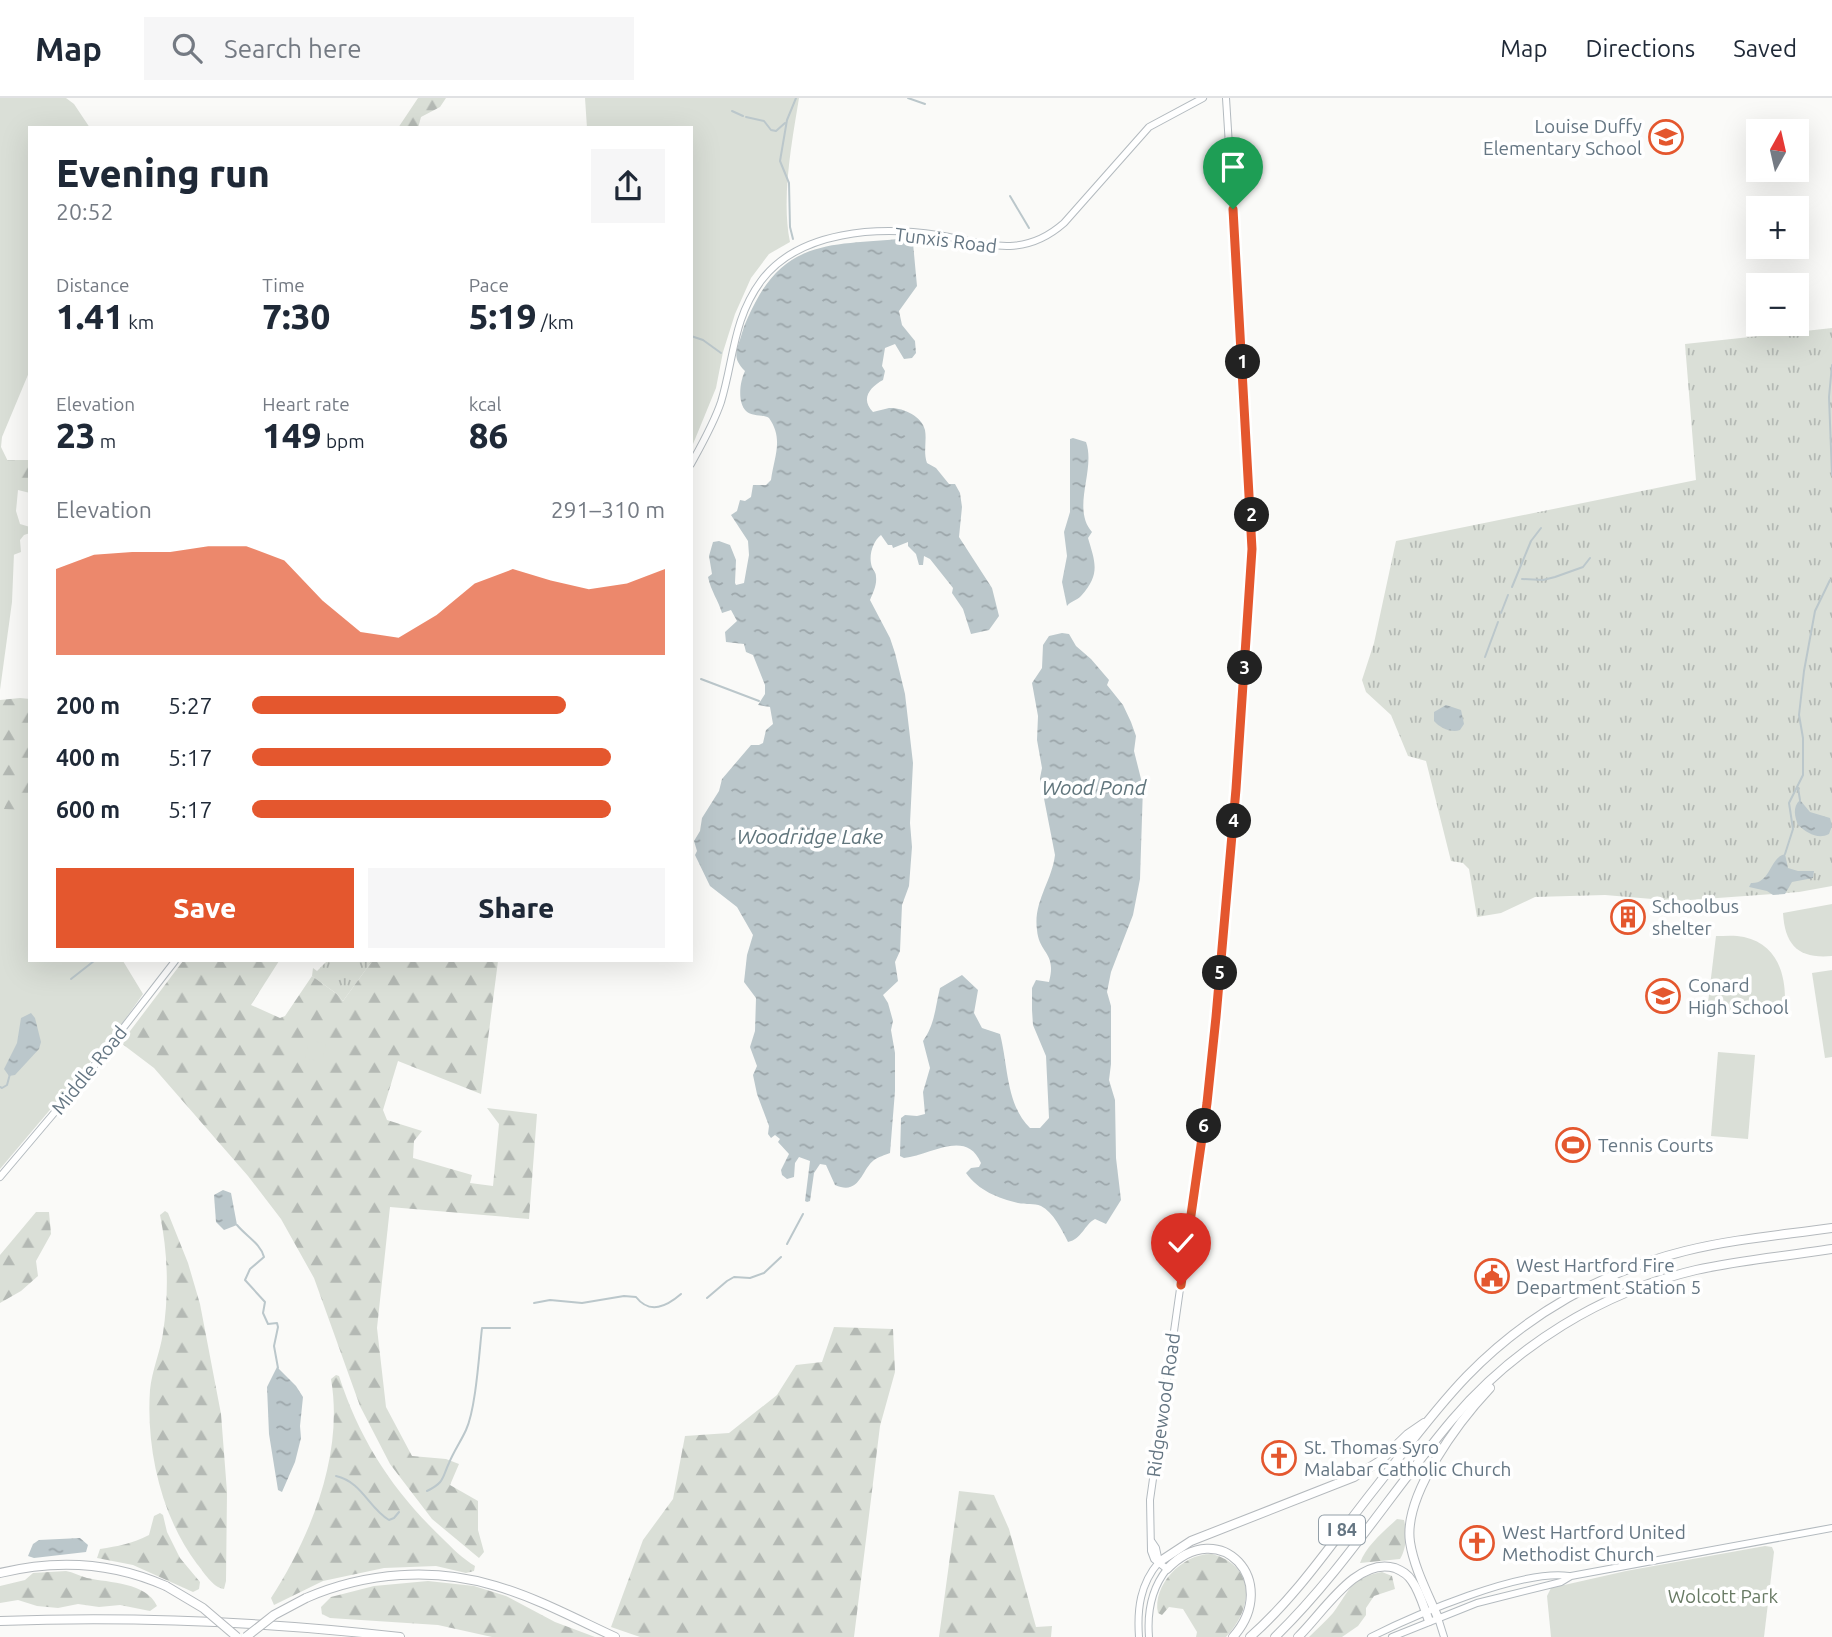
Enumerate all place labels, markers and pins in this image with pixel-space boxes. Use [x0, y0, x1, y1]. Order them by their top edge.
place label: Louise Duffy Elementary School [1483, 115, 1642, 159]
school or university icon: Louise Duffy Elementary School [1647, 118, 1685, 156]
pin [1203, 137, 1263, 209]
pin: 1 [1226, 344, 1260, 380]
pin: 2 [1234, 498, 1270, 532]
pin: 3 [1228, 650, 1262, 686]
pin: 4 [1216, 804, 1252, 838]
place label: Schoolbus shelter [1652, 895, 1739, 939]
building icon: Schoolbus shelter [1609, 898, 1647, 936]
pin: 5 [1202, 956, 1238, 990]
place label: Conard High School [1688, 974, 1789, 1018]
school or university icon: Conard High School [1644, 977, 1682, 1015]
pin: 6 [1186, 1108, 1222, 1144]
sports icon: Tennis Courts [1554, 1126, 1592, 1164]
place label: Tennis Courts [1598, 1134, 1714, 1156]
pin [1151, 1213, 1211, 1285]
place label: West Hartford Fire Department Station 5 [1516, 1254, 1701, 1298]
public building icon: West Hartford Fire Department Station 5 [1473, 1257, 1511, 1295]
place label: St. Thomas Syro Malabar Catholic Church [1304, 1436, 1511, 1480]
church icon: St. Thomas Syro Malabar Catholic Church [1260, 1439, 1298, 1477]
place label: West Hartford United Methodist Church [1502, 1521, 1686, 1565]
church icon: West Hartford United Methodist Church [1458, 1524, 1496, 1562]

